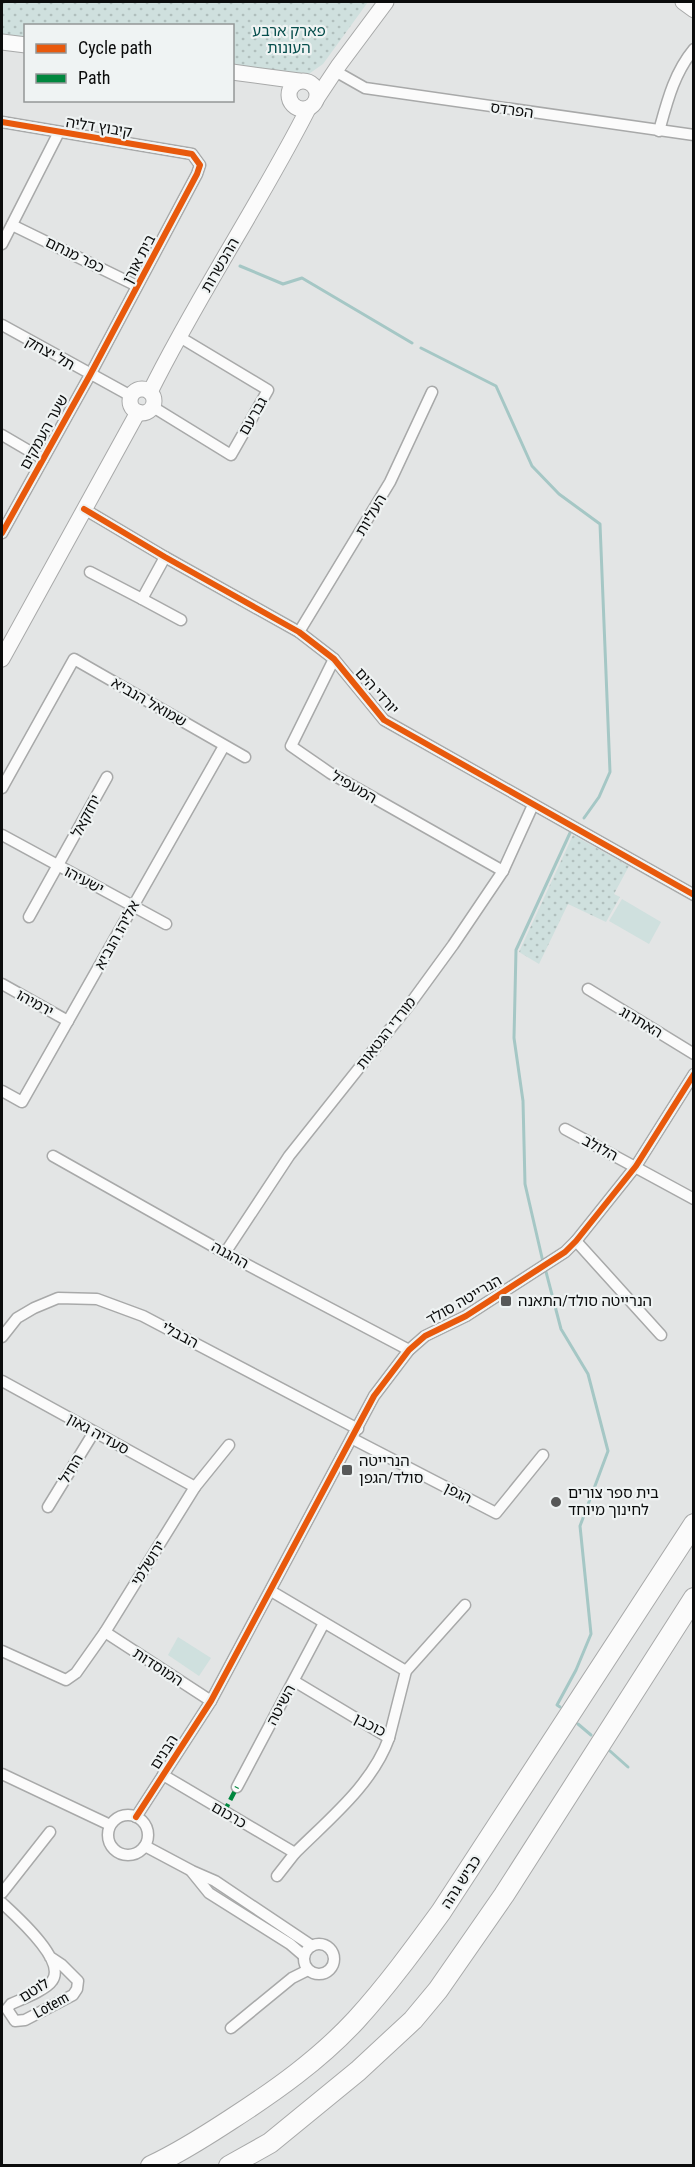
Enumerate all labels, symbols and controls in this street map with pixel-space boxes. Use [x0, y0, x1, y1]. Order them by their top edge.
park label: פארק ארבע העונות [252, 22, 326, 57]
legend [24, 24, 234, 102]
text: Cycle path [78, 37, 152, 58]
text: Path [78, 67, 111, 88]
street label: הפרדס [489, 98, 535, 122]
street label: קיבוץ דליה [65, 113, 133, 141]
street label: בית אורן [119, 231, 160, 287]
street label: כפר מנחם [43, 233, 108, 277]
street label: ההכשרות [197, 235, 243, 295]
street label: תל יצחק [22, 332, 78, 374]
street label: שער העמקים [16, 391, 72, 473]
street label: גברעם [235, 393, 271, 438]
street label: העליות [352, 491, 390, 539]
street label: יורדי הים [351, 664, 403, 718]
street label: שמואל הנביא [108, 673, 190, 731]
street label: המעפיל [328, 767, 380, 807]
street label: יחזקאל [67, 792, 105, 840]
street label: ישעיהו [61, 862, 107, 898]
street label: אליהו הנביא [91, 897, 143, 973]
street label: ירמיהו [13, 985, 57, 1021]
street label: מורדי הגטאות [352, 993, 420, 1073]
street label: האתרוג [616, 1002, 666, 1042]
street label: הלולב [579, 1131, 621, 1165]
street label: ההגנה [208, 1238, 252, 1272]
street label: הנרייטה סולד [423, 1271, 505, 1329]
place label: הנרייטה סולד/התאנה [518, 1292, 652, 1310]
marker: הנרייטה סולד/התאנה [499, 1294, 513, 1308]
street label: הבבלי [159, 1318, 201, 1352]
street label: סעדיה גאון [64, 1410, 132, 1458]
street label: החיל [55, 1451, 87, 1487]
place label: הנרייטה סולד/הגפן [359, 1452, 423, 1487]
marker: הנרייטה סולד/הגפן [340, 1463, 354, 1477]
street label: הגפן [441, 1478, 475, 1508]
place label: בית ספר צורים לחינוך מיוחד [568, 1484, 659, 1519]
marker: בית ספר צורים לחינוך מיוחד [549, 1495, 563, 1509]
street label: ירושלמי [127, 1537, 169, 1589]
street label: המוסדות [129, 1644, 187, 1690]
street label: השיטה [263, 1682, 299, 1728]
street label: כוכבן [351, 1709, 389, 1741]
street label: הבנים [146, 1731, 182, 1773]
street label: כרכום [208, 1798, 250, 1832]
street label: כביש גהה [437, 1852, 485, 1912]
street label: לוטם [16, 1974, 52, 2006]
street label: Lotem [30, 1988, 72, 2022]

